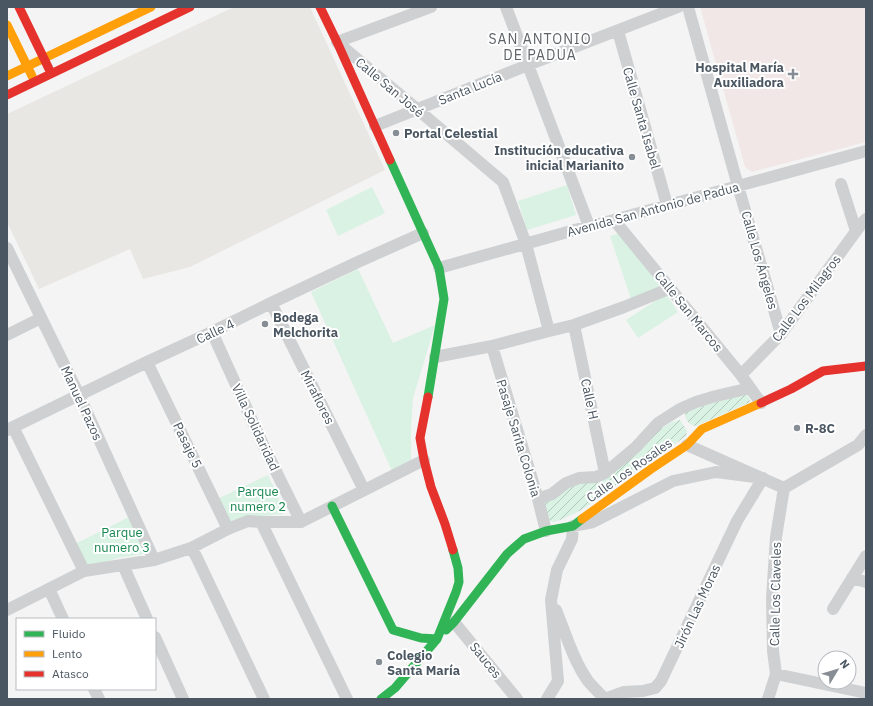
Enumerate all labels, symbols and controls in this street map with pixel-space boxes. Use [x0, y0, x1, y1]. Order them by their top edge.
district label: SAN ANTONIO DE PADUA [488, 30, 592, 64]
street label: Calle San José [352, 54, 428, 121]
place label: Hospital María Auxiliadora [695, 59, 784, 91]
street label: Calle Santa Isabel [619, 65, 664, 172]
street label: Santa Lucía [436, 68, 504, 109]
marker: Hospital María Auxiliadora [787, 68, 799, 80]
place label: Portal Celestial [404, 125, 498, 142]
marker: Portal Celestial [391, 128, 401, 138]
place label: Institución educativa inicial Marianito [494, 142, 624, 174]
marker: Institución educativa inicial Marianito [627, 152, 637, 162]
street label: Avenida San Antonio de Padua [565, 178, 741, 241]
street label: Calle Los Ángeles [737, 209, 782, 311]
street label: Calle Los Milagros [768, 251, 845, 345]
street label: Calle San Marcos [651, 267, 727, 355]
place label: Bodega Melchorita [273, 309, 338, 341]
street label: Calle 4 [193, 315, 237, 348]
marker: Bodega Melchorita [260, 319, 270, 329]
street label: Manuel Pazos [57, 363, 106, 443]
street label: Miraflores [297, 367, 338, 427]
street label: Pasaje Sarita Colonia [493, 377, 545, 499]
street label: Calle H [577, 377, 602, 421]
street label: Villa Solidaridad [228, 381, 283, 474]
street label: Pasaje 5 [169, 419, 206, 471]
place label: R-8C [805, 420, 836, 437]
marker: R-8C [792, 423, 802, 433]
street label: Calle Los Rosales [583, 434, 676, 506]
park label: Parque numero 2 [230, 483, 286, 515]
park label: Parque numero 3 [94, 524, 150, 556]
street label: Calle Los Claveles [766, 542, 785, 646]
street label: Jirón Las Moras [671, 561, 724, 651]
legend [16, 618, 156, 690]
text: Fluido [52, 626, 86, 641]
street label: Sauces [466, 639, 505, 682]
text: Lento [52, 646, 82, 661]
place label: Colegio Santa María [387, 647, 460, 679]
north arrow [817, 650, 857, 690]
text: N [837, 656, 853, 671]
marker: Colegio Santa María [374, 657, 384, 667]
text: Atasco [52, 666, 89, 681]

